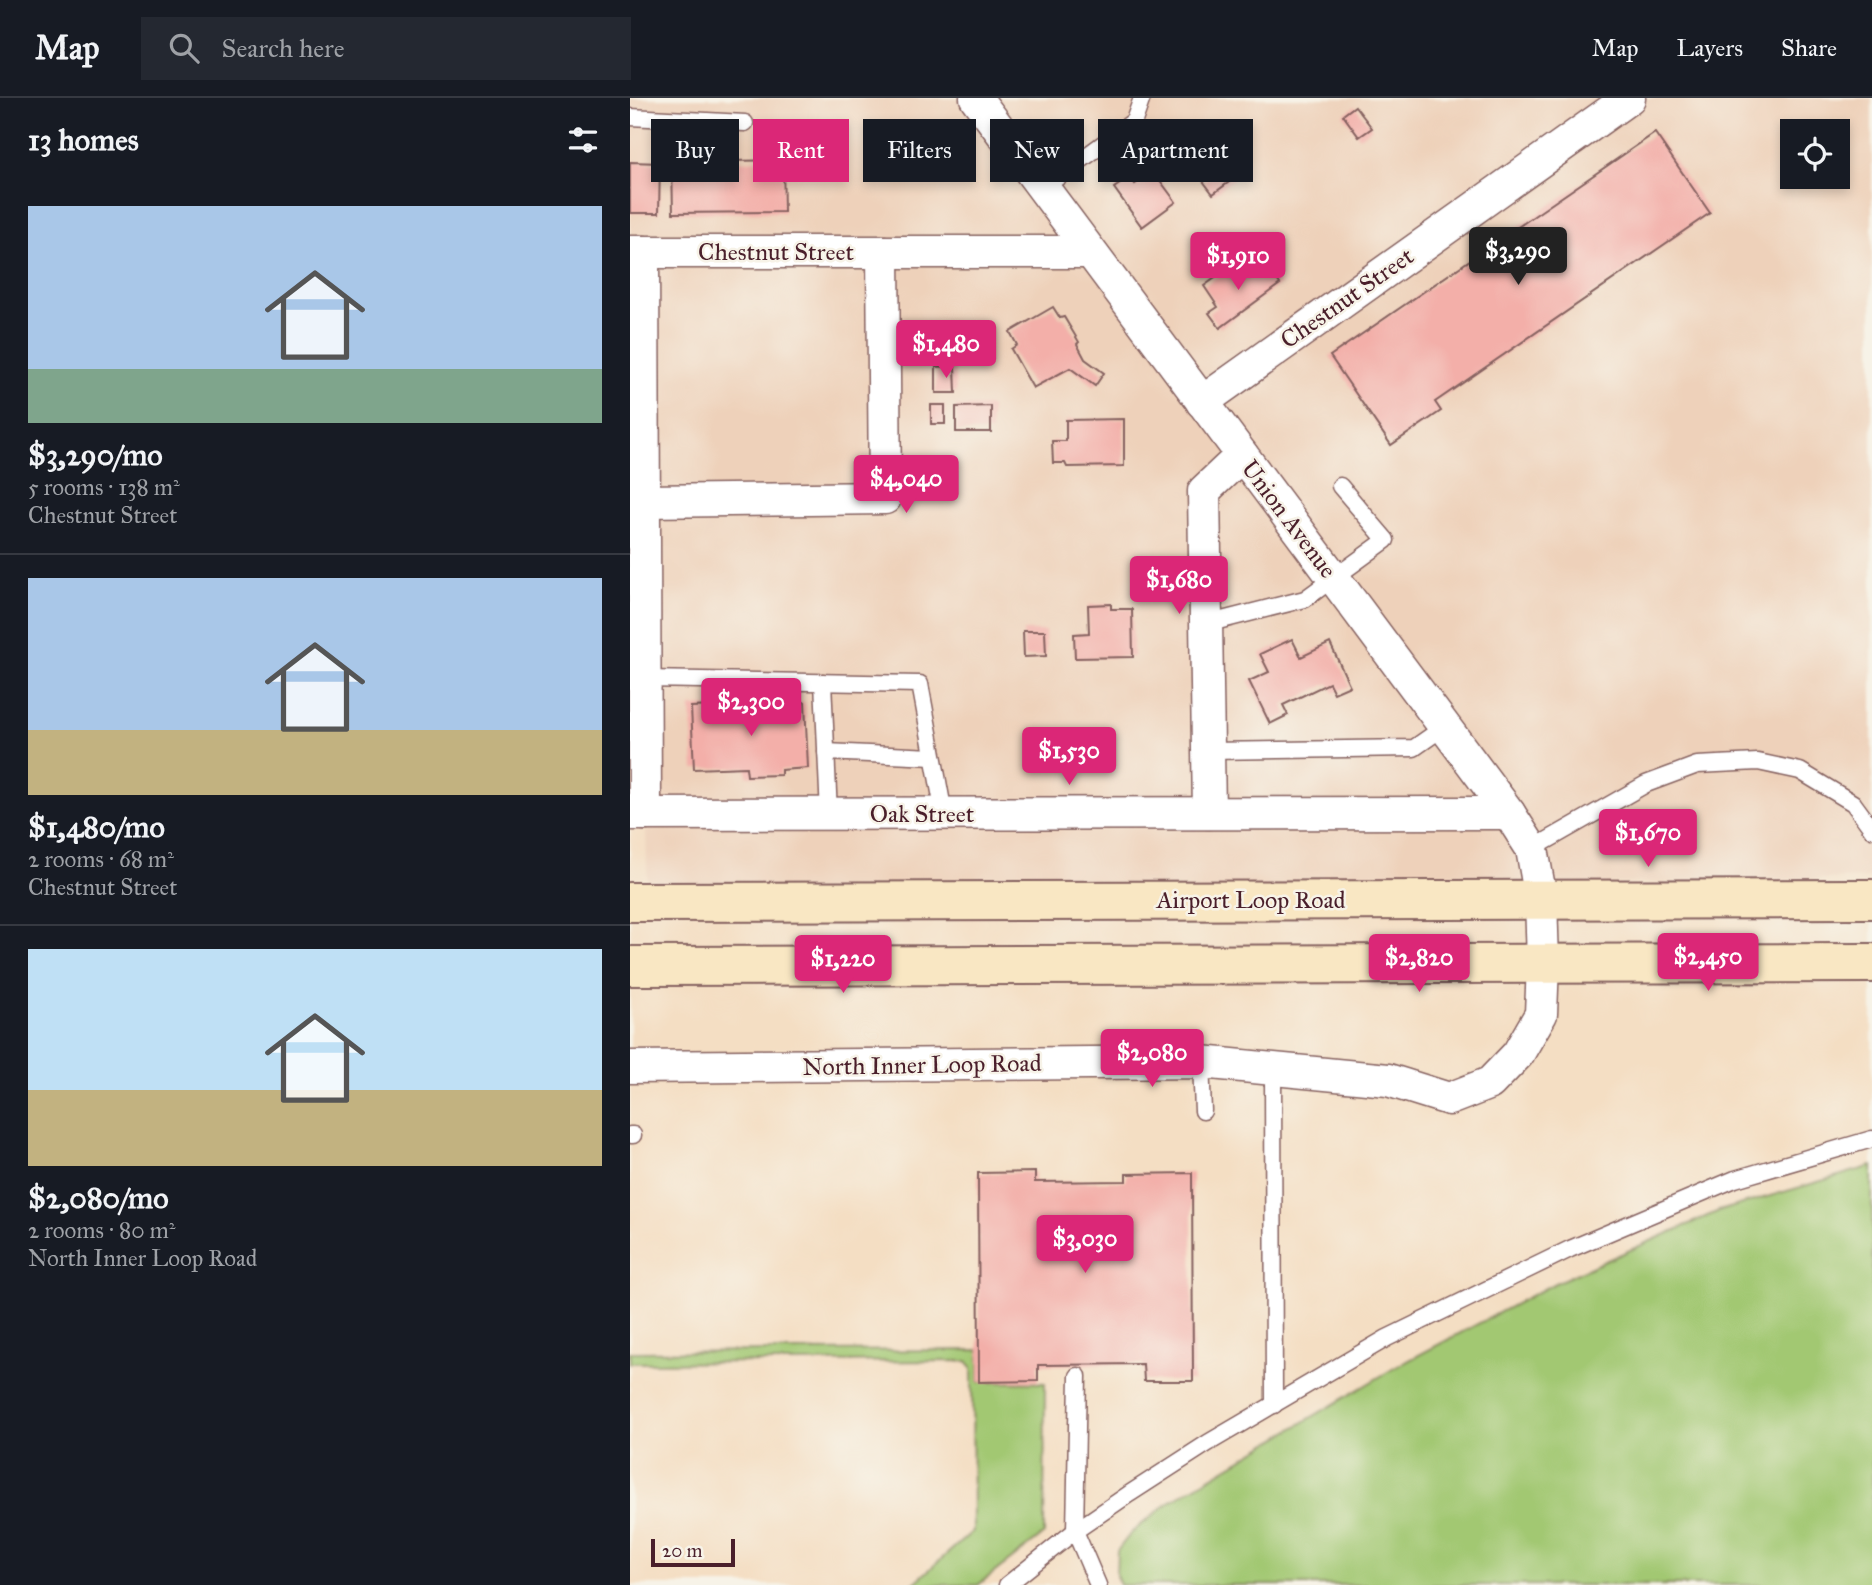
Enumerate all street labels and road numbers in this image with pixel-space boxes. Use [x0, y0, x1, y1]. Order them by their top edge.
street label: Chestnut Street [698, 237, 854, 267]
street label: Chestnut Street [1275, 241, 1420, 355]
street label: Union Avenue [1235, 454, 1343, 584]
street label: Oak Street [870, 799, 975, 829]
street label: Airport Loop Road [1155, 885, 1346, 915]
street label: North Inner Loop Road [802, 1048, 1042, 1082]

